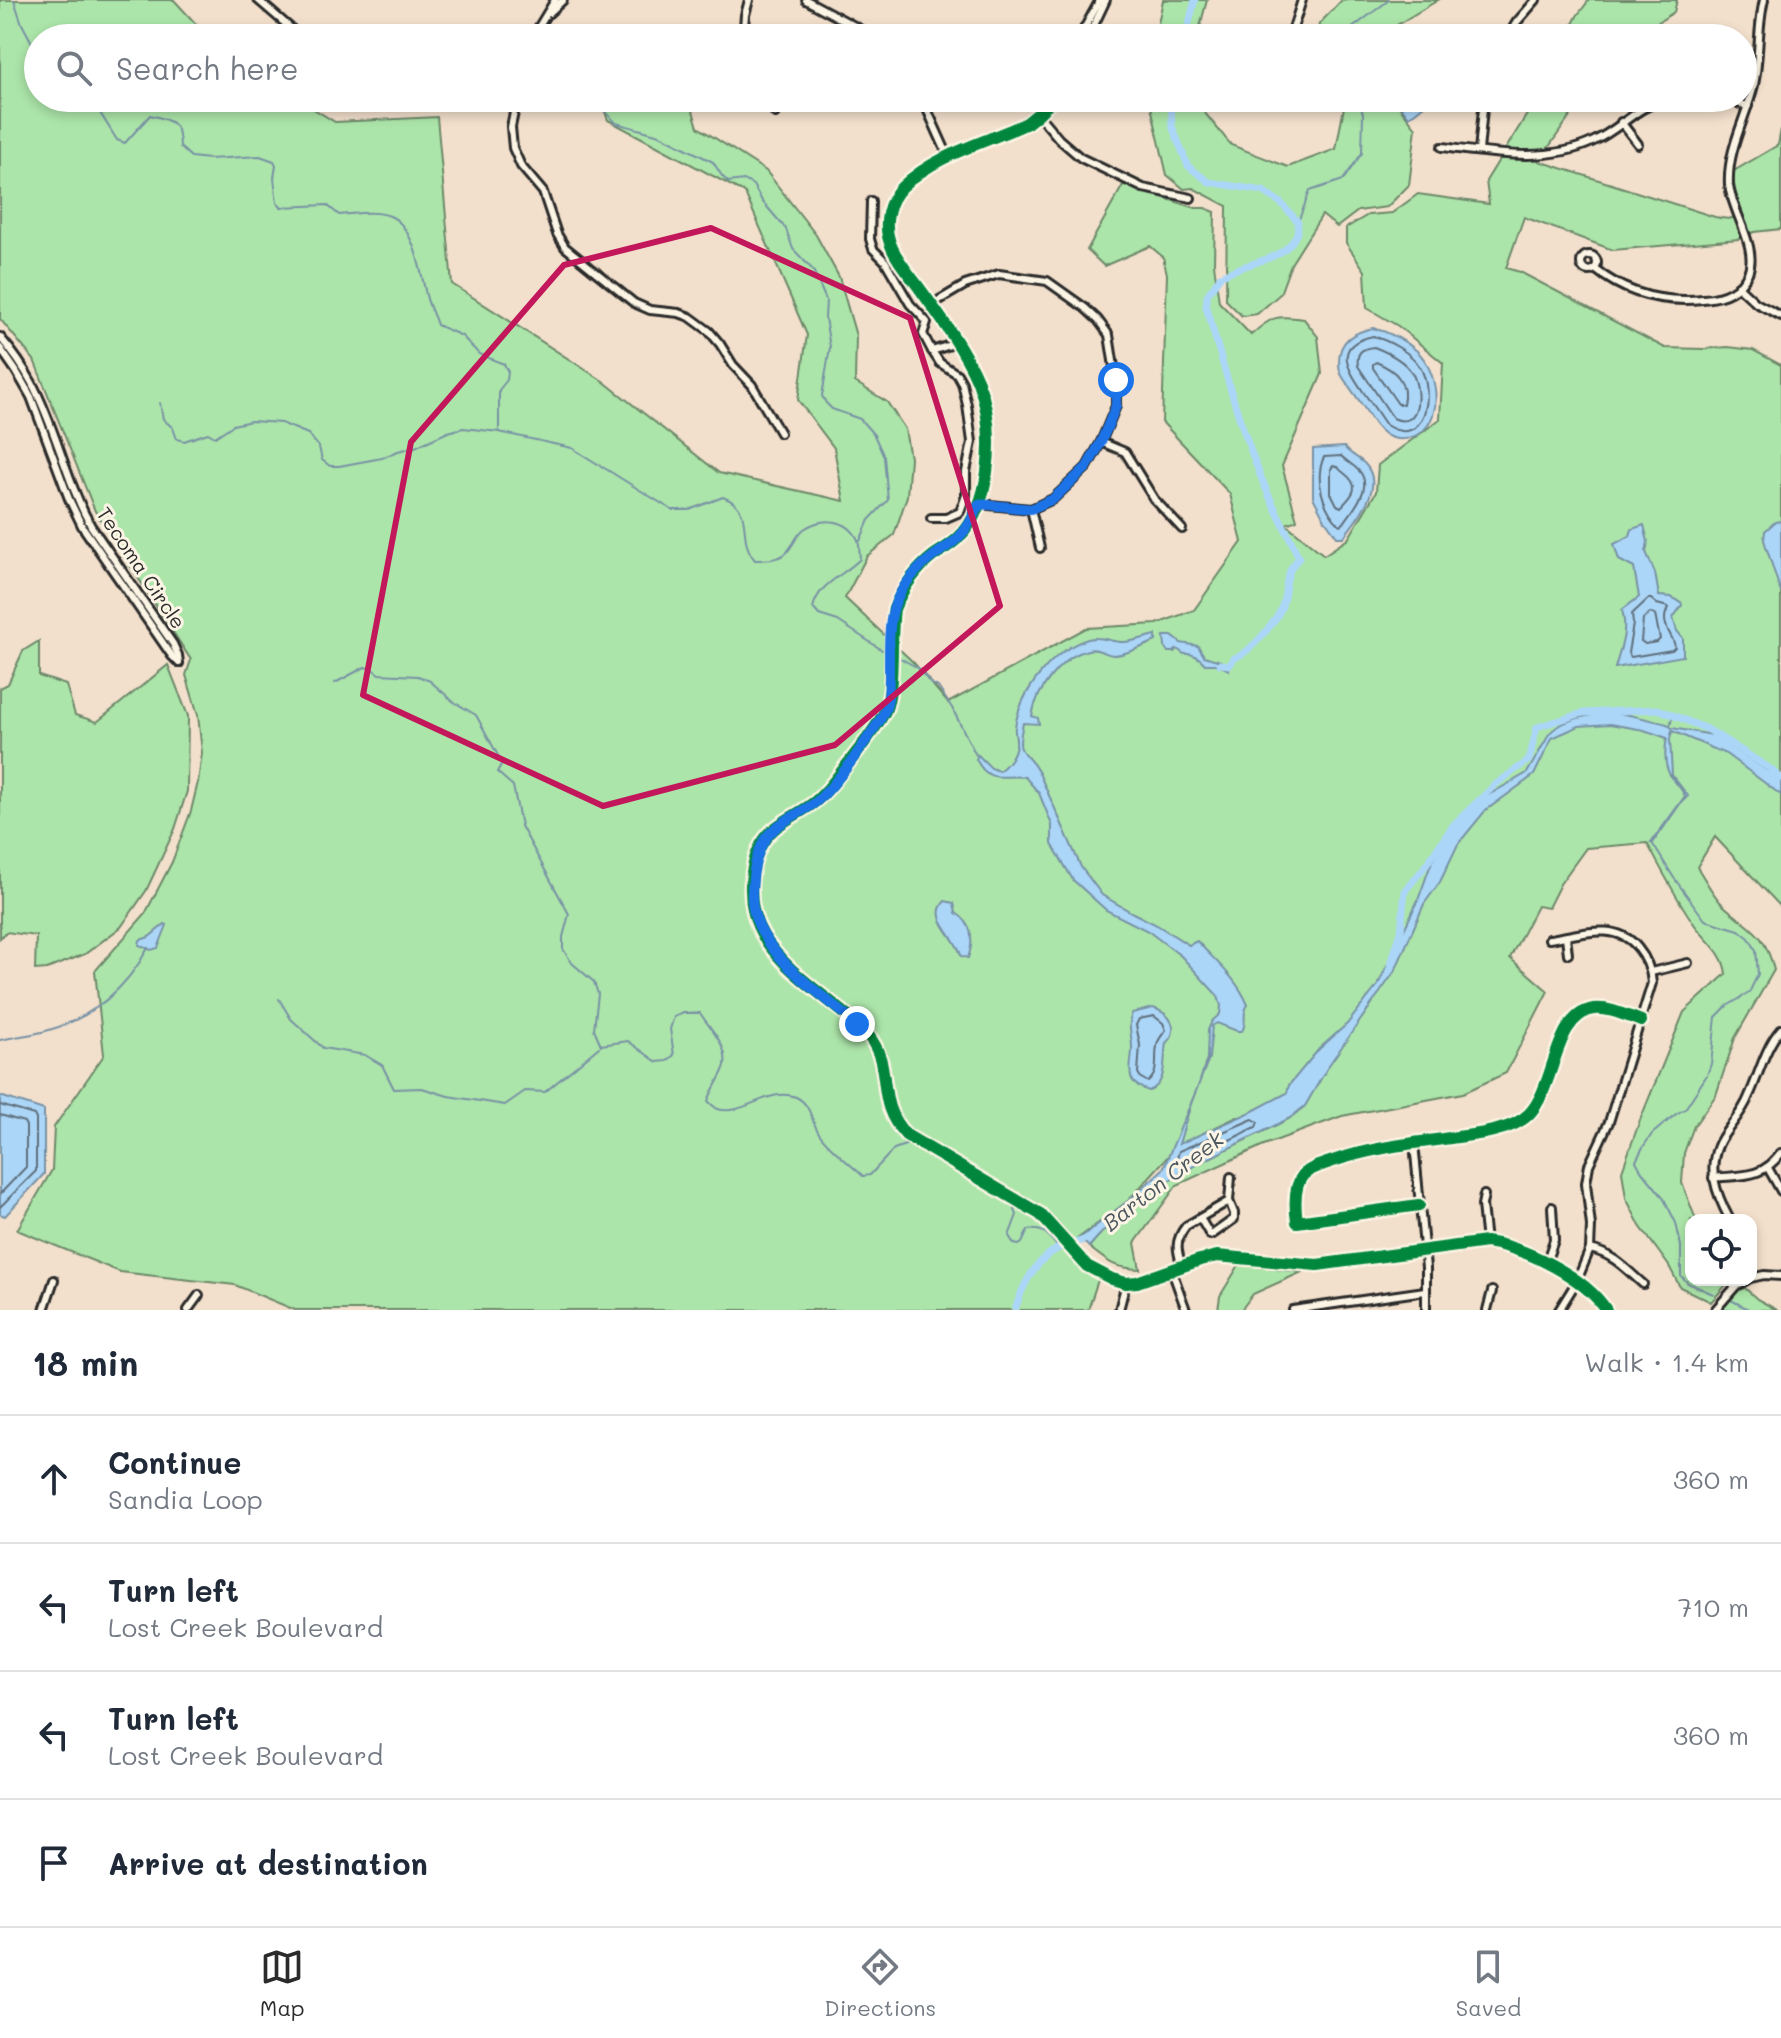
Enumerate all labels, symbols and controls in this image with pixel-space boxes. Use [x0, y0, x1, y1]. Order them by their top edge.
search box [24, 24, 1757, 112]
icon: search [52, 46, 96, 90]
text: Search here [116, 48, 299, 88]
route start [1098, 362, 1134, 398]
street label: Tecoma Circle [91, 501, 192, 633]
route end [839, 1006, 875, 1042]
water label: Barton Creek [1096, 1123, 1230, 1237]
map controls [1685, 1214, 1757, 1286]
button: locate [1685, 1214, 1757, 1286]
text: 18 min [32, 1340, 138, 1385]
text: Walk · 1.4 km [1584, 1345, 1749, 1379]
text: Continue [108, 1442, 241, 1482]
icon: ahead [32, 1457, 76, 1501]
text: 360 m [1673, 1462, 1749, 1496]
text: Sandia Loop [108, 1482, 263, 1516]
text: Turn left [108, 1570, 239, 1610]
icon: left [32, 1585, 76, 1629]
text: 710 m [1678, 1590, 1749, 1624]
text: Lost Creek Boulevard [108, 1610, 383, 1644]
text: Turn left [108, 1698, 239, 1738]
icon: left [32, 1713, 76, 1757]
text: 360 m [1673, 1718, 1749, 1752]
text: Lost Creek Boulevard [108, 1738, 383, 1772]
icon: arrive [32, 1841, 76, 1885]
text: Arrive at destination [108, 1843, 428, 1883]
tab: Map [260, 1945, 305, 2022]
tab: Directions [824, 1945, 936, 2022]
tab: Saved [1456, 1945, 1521, 2022]

